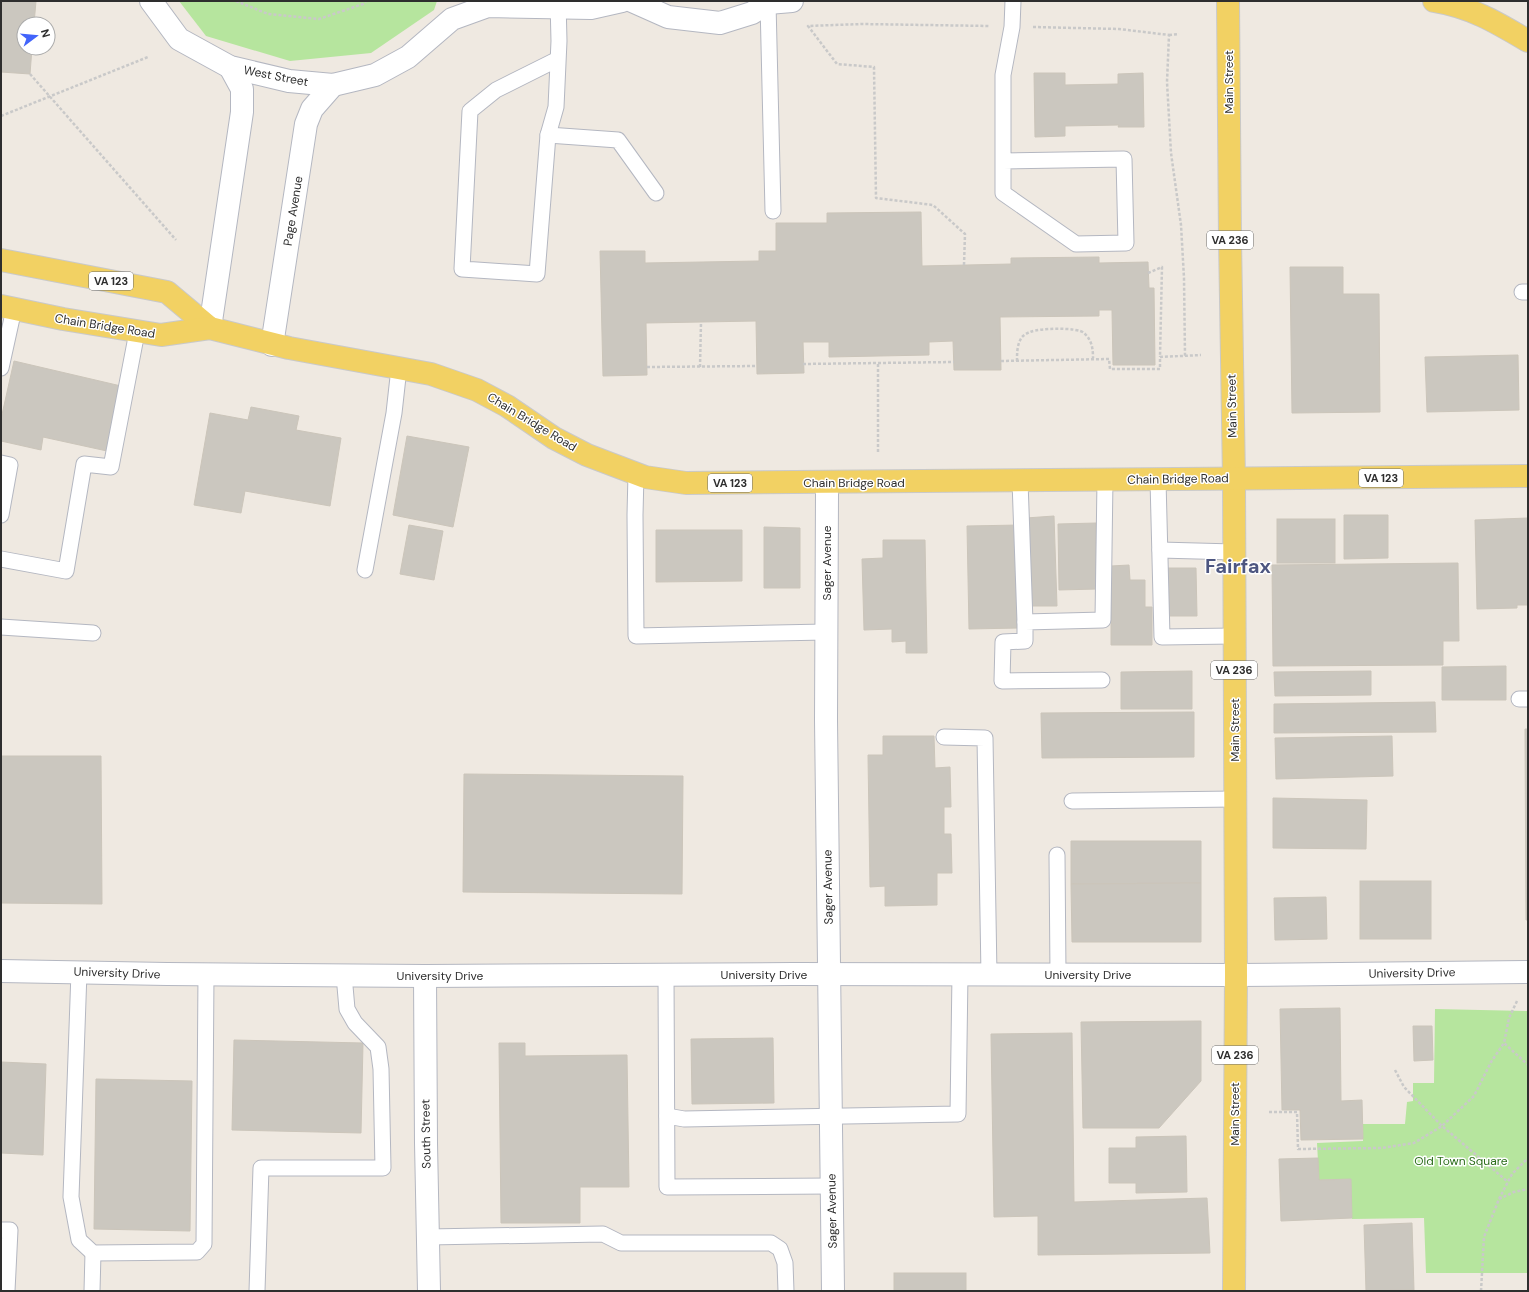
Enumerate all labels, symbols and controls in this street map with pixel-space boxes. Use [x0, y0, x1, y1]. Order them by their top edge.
north arrow [16, 16, 56, 56]
text: N [38, 27, 53, 39]
street label: Main Street [1221, 50, 1237, 114]
street label: West Street [242, 62, 310, 90]
street label: Page Avenue [280, 175, 306, 247]
road number: VA 236 [1207, 231, 1253, 249]
road number: VA 123 [89, 272, 133, 290]
street label: Chain Bridge Road [54, 310, 156, 342]
street label: Main Street [1223, 374, 1241, 438]
street label: Chain Bridge Road [484, 389, 580, 455]
road number: VA 123 [1359, 469, 1403, 487]
street label: Chain Bridge Road [1127, 470, 1229, 488]
road number: VA 123 [708, 474, 752, 492]
street label: Chain Bridge Road [803, 475, 905, 491]
street label: Sager Avenue [819, 525, 835, 601]
district label: Fairfax [1205, 553, 1271, 579]
road number: VA 236 [1211, 661, 1257, 679]
street label: Main Street [1227, 698, 1243, 762]
street label: Sager Avenue [819, 849, 837, 925]
street label: University Drive [73, 963, 161, 983]
street label: University Drive [1368, 964, 1456, 982]
street label: University Drive [721, 967, 808, 983]
street label: University Drive [1045, 967, 1132, 983]
street label: University Drive [397, 968, 484, 984]
road number: VA 236 [1212, 1046, 1258, 1064]
street label: Main Street [1227, 1082, 1243, 1146]
street label: South Street [417, 1099, 435, 1169]
park label: Old Town Square [1414, 1153, 1508, 1169]
street label: Sager Avenue [823, 1173, 841, 1249]

